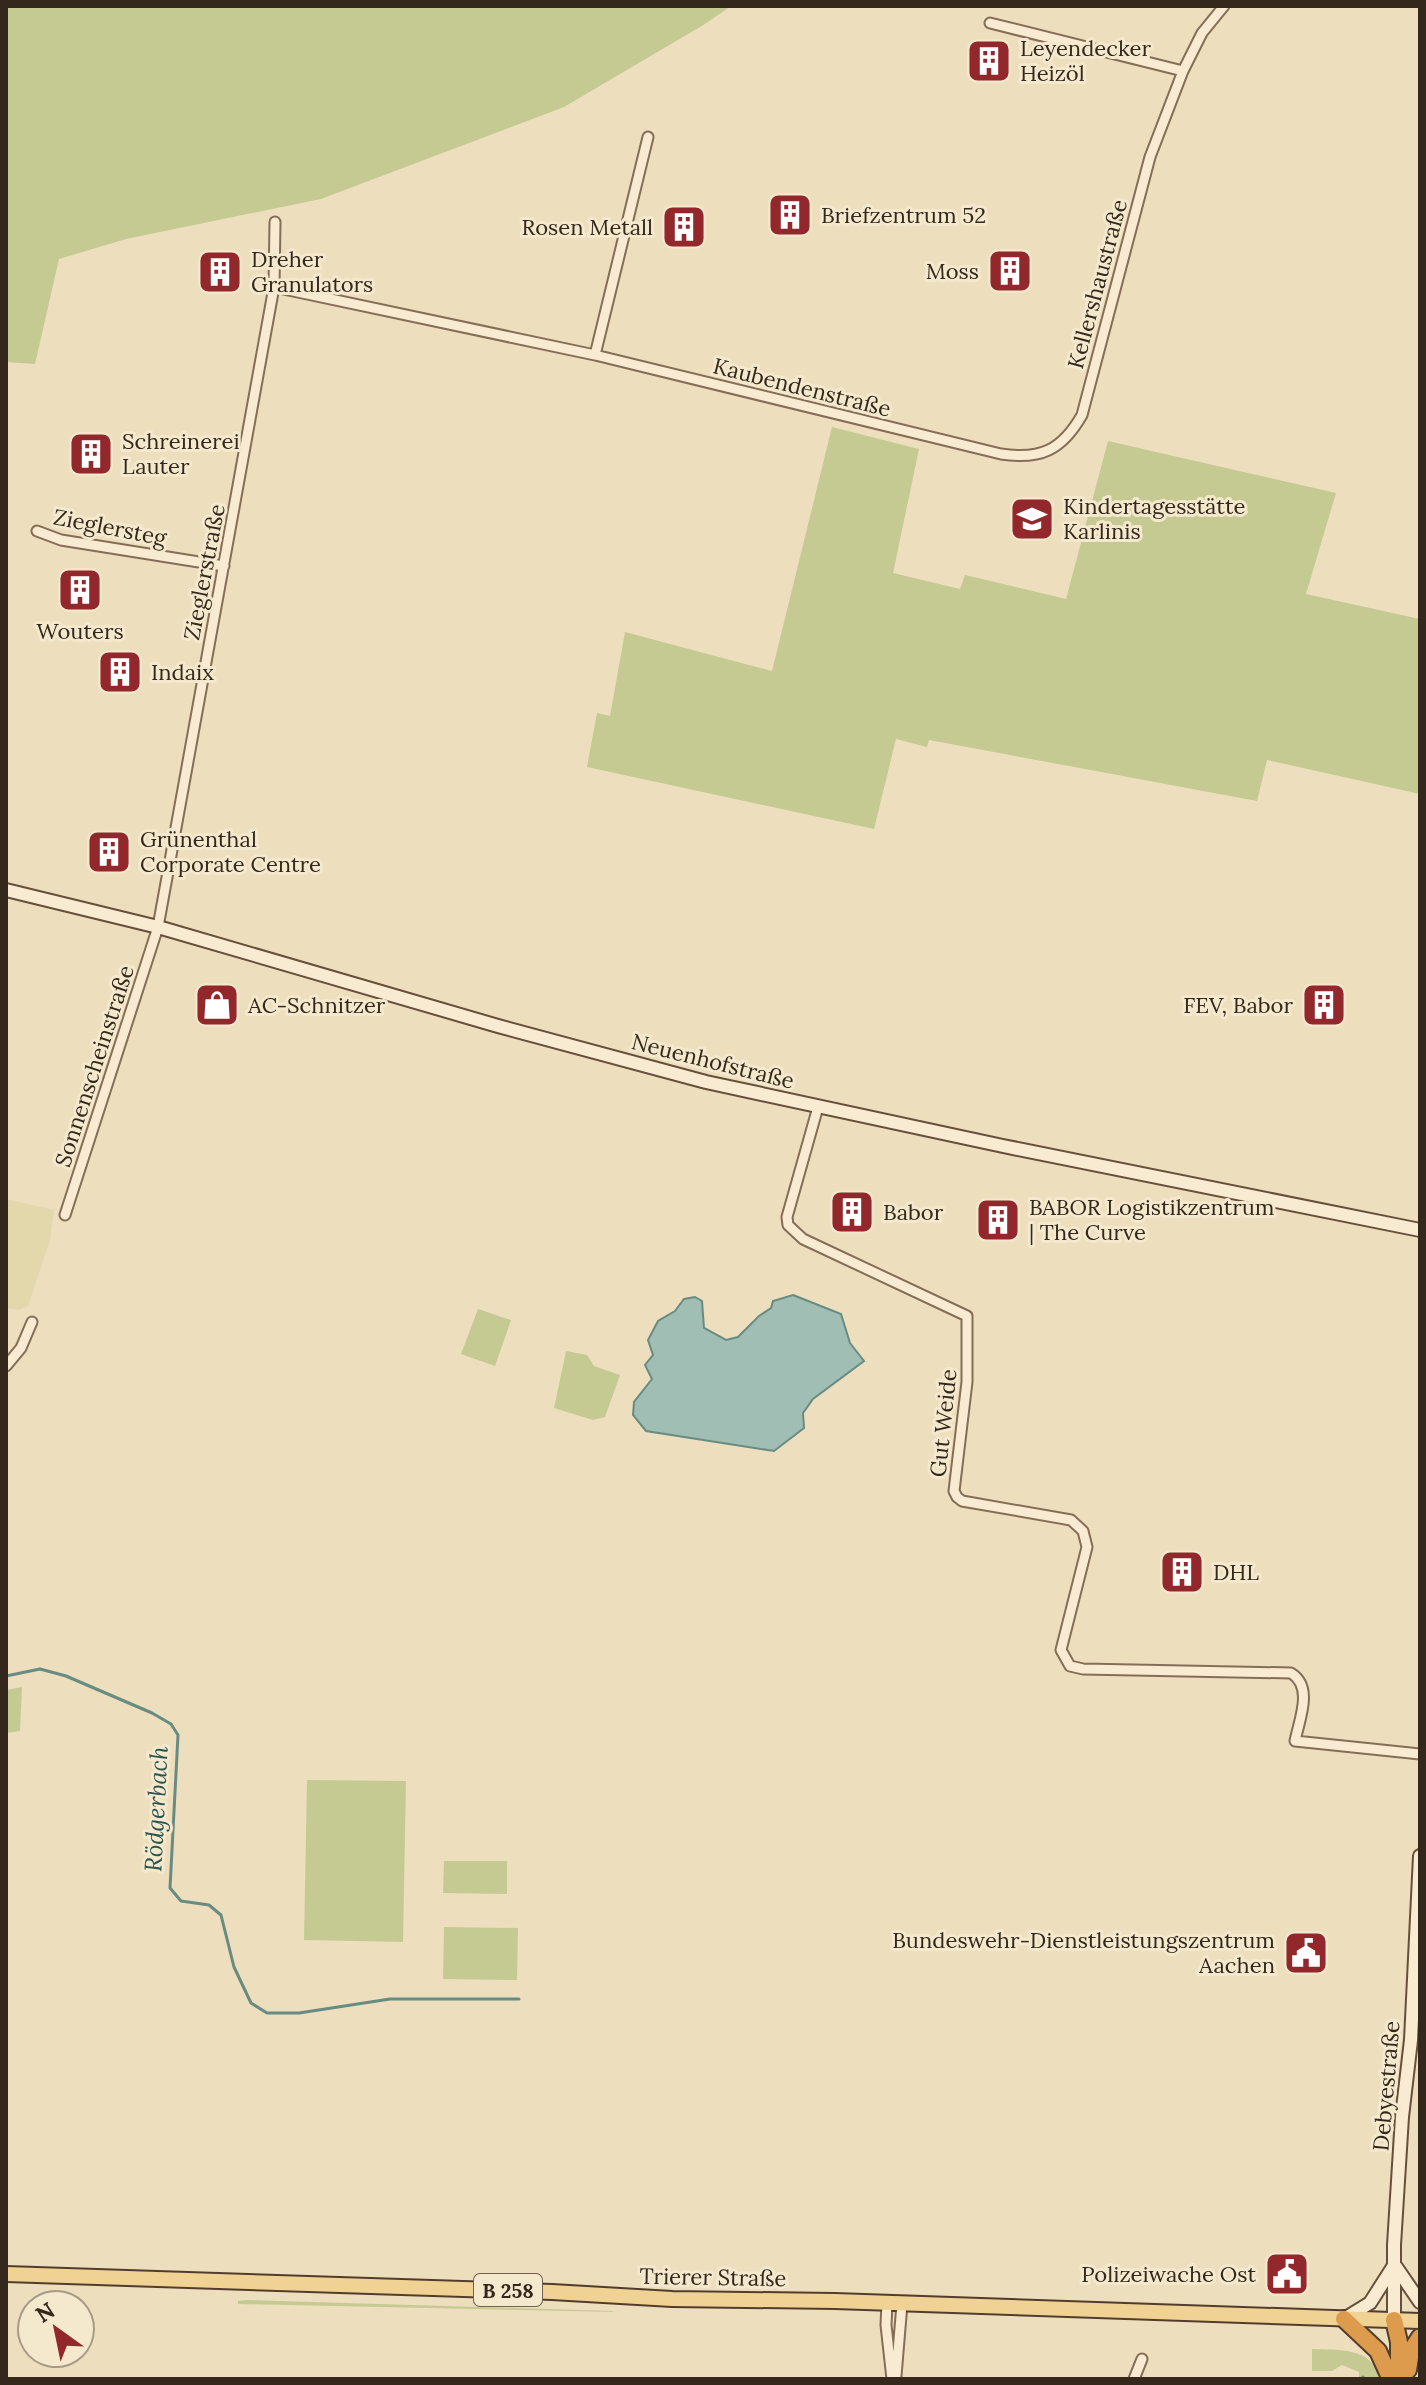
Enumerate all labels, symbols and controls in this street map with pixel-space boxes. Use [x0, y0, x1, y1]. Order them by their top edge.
place label: Leyendecker Heizöl [1020, 34, 1151, 87]
building icon: Leyendecker Heizöl [965, 37, 1013, 85]
building icon: Briefzentrum 52 [766, 191, 814, 239]
street label: Kellershaustraße [1061, 196, 1133, 372]
place label: Briefzentrum 52 [821, 201, 986, 229]
building icon: Rosen Metall [660, 203, 708, 251]
place label: Rosen Metall [522, 213, 653, 241]
place label: Dreher Granulators [251, 245, 373, 298]
building icon: Moss [986, 247, 1034, 295]
building icon: Dreher Granulators [196, 248, 244, 296]
place label: Moss [926, 257, 979, 285]
street label: Kaubendenstraße [710, 351, 894, 423]
place label: Schreinerei Lauter [122, 427, 240, 480]
building icon: Schreinerei Lauter [67, 430, 115, 478]
place label: Kindertagesstätte Karlinis [1063, 492, 1246, 545]
school or university icon: Kindertagesstätte Karlinis [1008, 495, 1056, 543]
street label: Zieglersteg [51, 502, 170, 552]
street label: Zieglerstraße [177, 502, 231, 642]
building icon: Wouters [56, 566, 104, 614]
place label: Wouters [36, 617, 124, 645]
building icon: Indaix [96, 648, 144, 696]
place label: Indaix [151, 658, 214, 686]
place label: Grünenthal Corporate Centre [140, 825, 321, 878]
building icon: Grünenthal Corporate Centre [85, 828, 133, 876]
street label: Sonnenscheinstraße [48, 962, 140, 1170]
shop icon: AC-Schnitzer [193, 981, 241, 1029]
building icon: FEV, Babor [1300, 981, 1348, 1029]
place label: AC-Schnitzer [247, 991, 386, 1019]
place label: FEV, Babor [1183, 991, 1293, 1019]
street label: Neuenhofstraße [629, 1027, 797, 1095]
building icon: Babor [828, 1188, 876, 1236]
place label: BABOR Logistikzentrum | The Curve [1029, 1193, 1275, 1246]
building icon: BABOR Logistikzentrum | The Curve [974, 1196, 1022, 1244]
place label: Babor [883, 1198, 944, 1226]
street label: Gut Weide [923, 1368, 963, 1478]
building icon: DHL [1158, 1548, 1206, 1596]
place label: DHL [1213, 1558, 1259, 1586]
water label: Rödgerbach [137, 1745, 175, 1873]
place label: Bundeswehr-Dienstleistungszentrum Aachen [892, 1926, 1275, 1979]
public building icon: Bundeswehr-Dienstleistungszentrum Aachen [1282, 1929, 1330, 1977]
street label: Debyestraße [1366, 2020, 1406, 2152]
public building icon: Polizeiwache Ost [1263, 2250, 1311, 2298]
place label: Polizeiwache Ost [1081, 2260, 1256, 2288]
street label: Trierer Straße [640, 2262, 787, 2292]
road number: B 258 [474, 2274, 542, 2306]
north arrow [16, 2289, 96, 2369]
text: N [30, 2296, 60, 2329]

